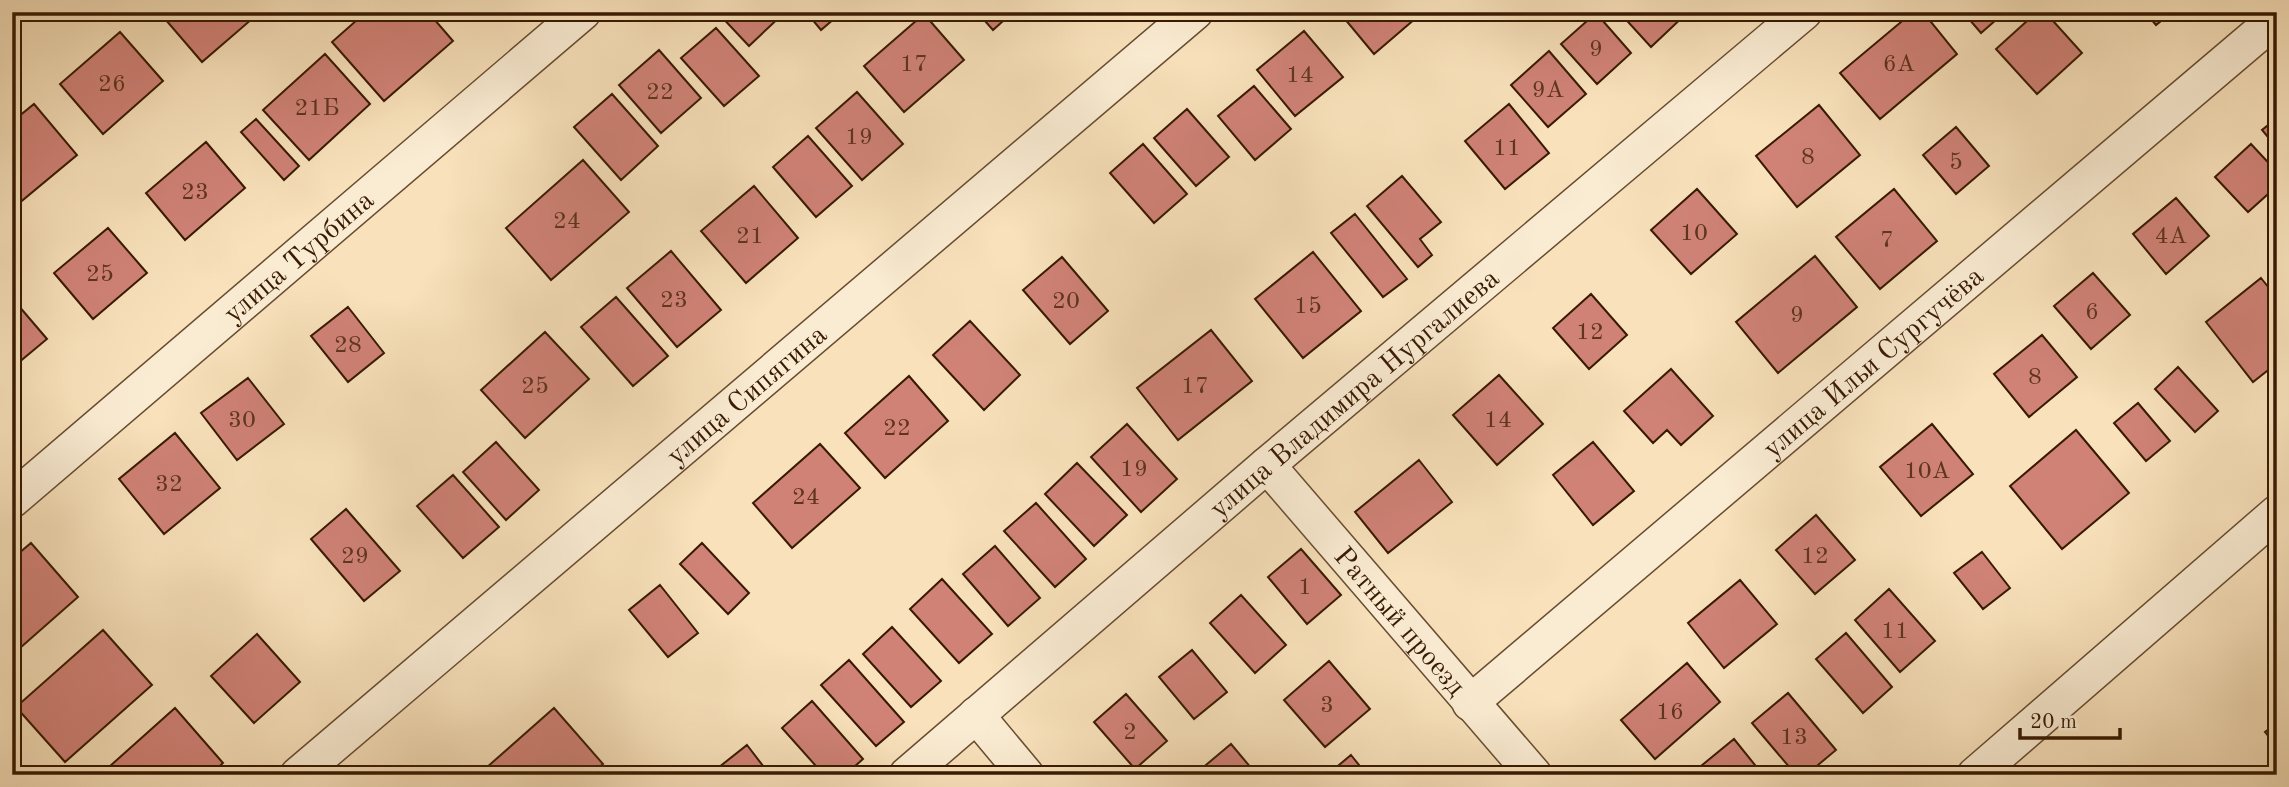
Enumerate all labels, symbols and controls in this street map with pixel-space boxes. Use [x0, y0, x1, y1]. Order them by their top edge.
house number: 9 [1589, 38, 1603, 62]
house number: 17 [900, 53, 928, 77]
house number: 6А [1883, 53, 1915, 77]
house number: 14 [1286, 64, 1314, 88]
house number: 26 [98, 73, 126, 97]
house number: 9А [1532, 79, 1564, 103]
house number: 22 [646, 81, 674, 105]
house number: 21Б [295, 97, 339, 121]
house number: 19 [845, 126, 873, 150]
house number: 11 [1493, 137, 1521, 161]
house number: 8 [1801, 146, 1815, 170]
house number: 5 [1949, 151, 1963, 175]
house number: 23 [181, 181, 209, 205]
street label: улица Турбина [220, 186, 380, 329]
house number: 24 [553, 210, 581, 234]
house number: 10 [1680, 222, 1708, 246]
house number: 21 [736, 225, 764, 249]
house number: 4А [2155, 225, 2187, 249]
house number: 7 [1880, 229, 1894, 253]
house number: 25 [86, 263, 114, 287]
street label: улица Ильи Сургучёва [1759, 263, 1990, 465]
street label: улица Владимира Нургалиева [1206, 265, 1505, 525]
house number: 23 [660, 289, 688, 313]
house number: 20 [1052, 290, 1080, 314]
house number: 15 [1294, 295, 1322, 319]
house number: 6 [2085, 301, 2099, 325]
house number: 9 [1790, 304, 1804, 328]
street label: улица Сипягина [663, 321, 833, 472]
house number: 12 [1576, 321, 1604, 345]
house number: 28 [334, 334, 362, 358]
house number: 8 [2028, 366, 2042, 390]
house number: 25 [521, 375, 549, 399]
house number: 17 [1181, 375, 1209, 399]
house number: 30 [228, 409, 256, 433]
house number: 14 [1484, 409, 1512, 433]
house number: 22 [883, 417, 911, 441]
house number: 19 [1120, 458, 1148, 482]
house number: 10А [1904, 460, 1950, 484]
house number: 32 [155, 473, 183, 497]
house number: 24 [792, 486, 820, 510]
street label: Ратный проезд [1327, 543, 1470, 702]
house number: 29 [341, 545, 369, 569]
house number: 12 [1801, 545, 1829, 569]
house number: 1 [1298, 576, 1312, 600]
house number: 11 [1881, 620, 1909, 644]
house number: 3 [1320, 694, 1334, 718]
scale bar [2020, 696, 2119, 740]
house number: 16 [1656, 701, 1684, 725]
text: 20 m [2030, 712, 2077, 733]
house number: 2 [1123, 721, 1137, 745]
house number: 13 [1780, 726, 1808, 750]

